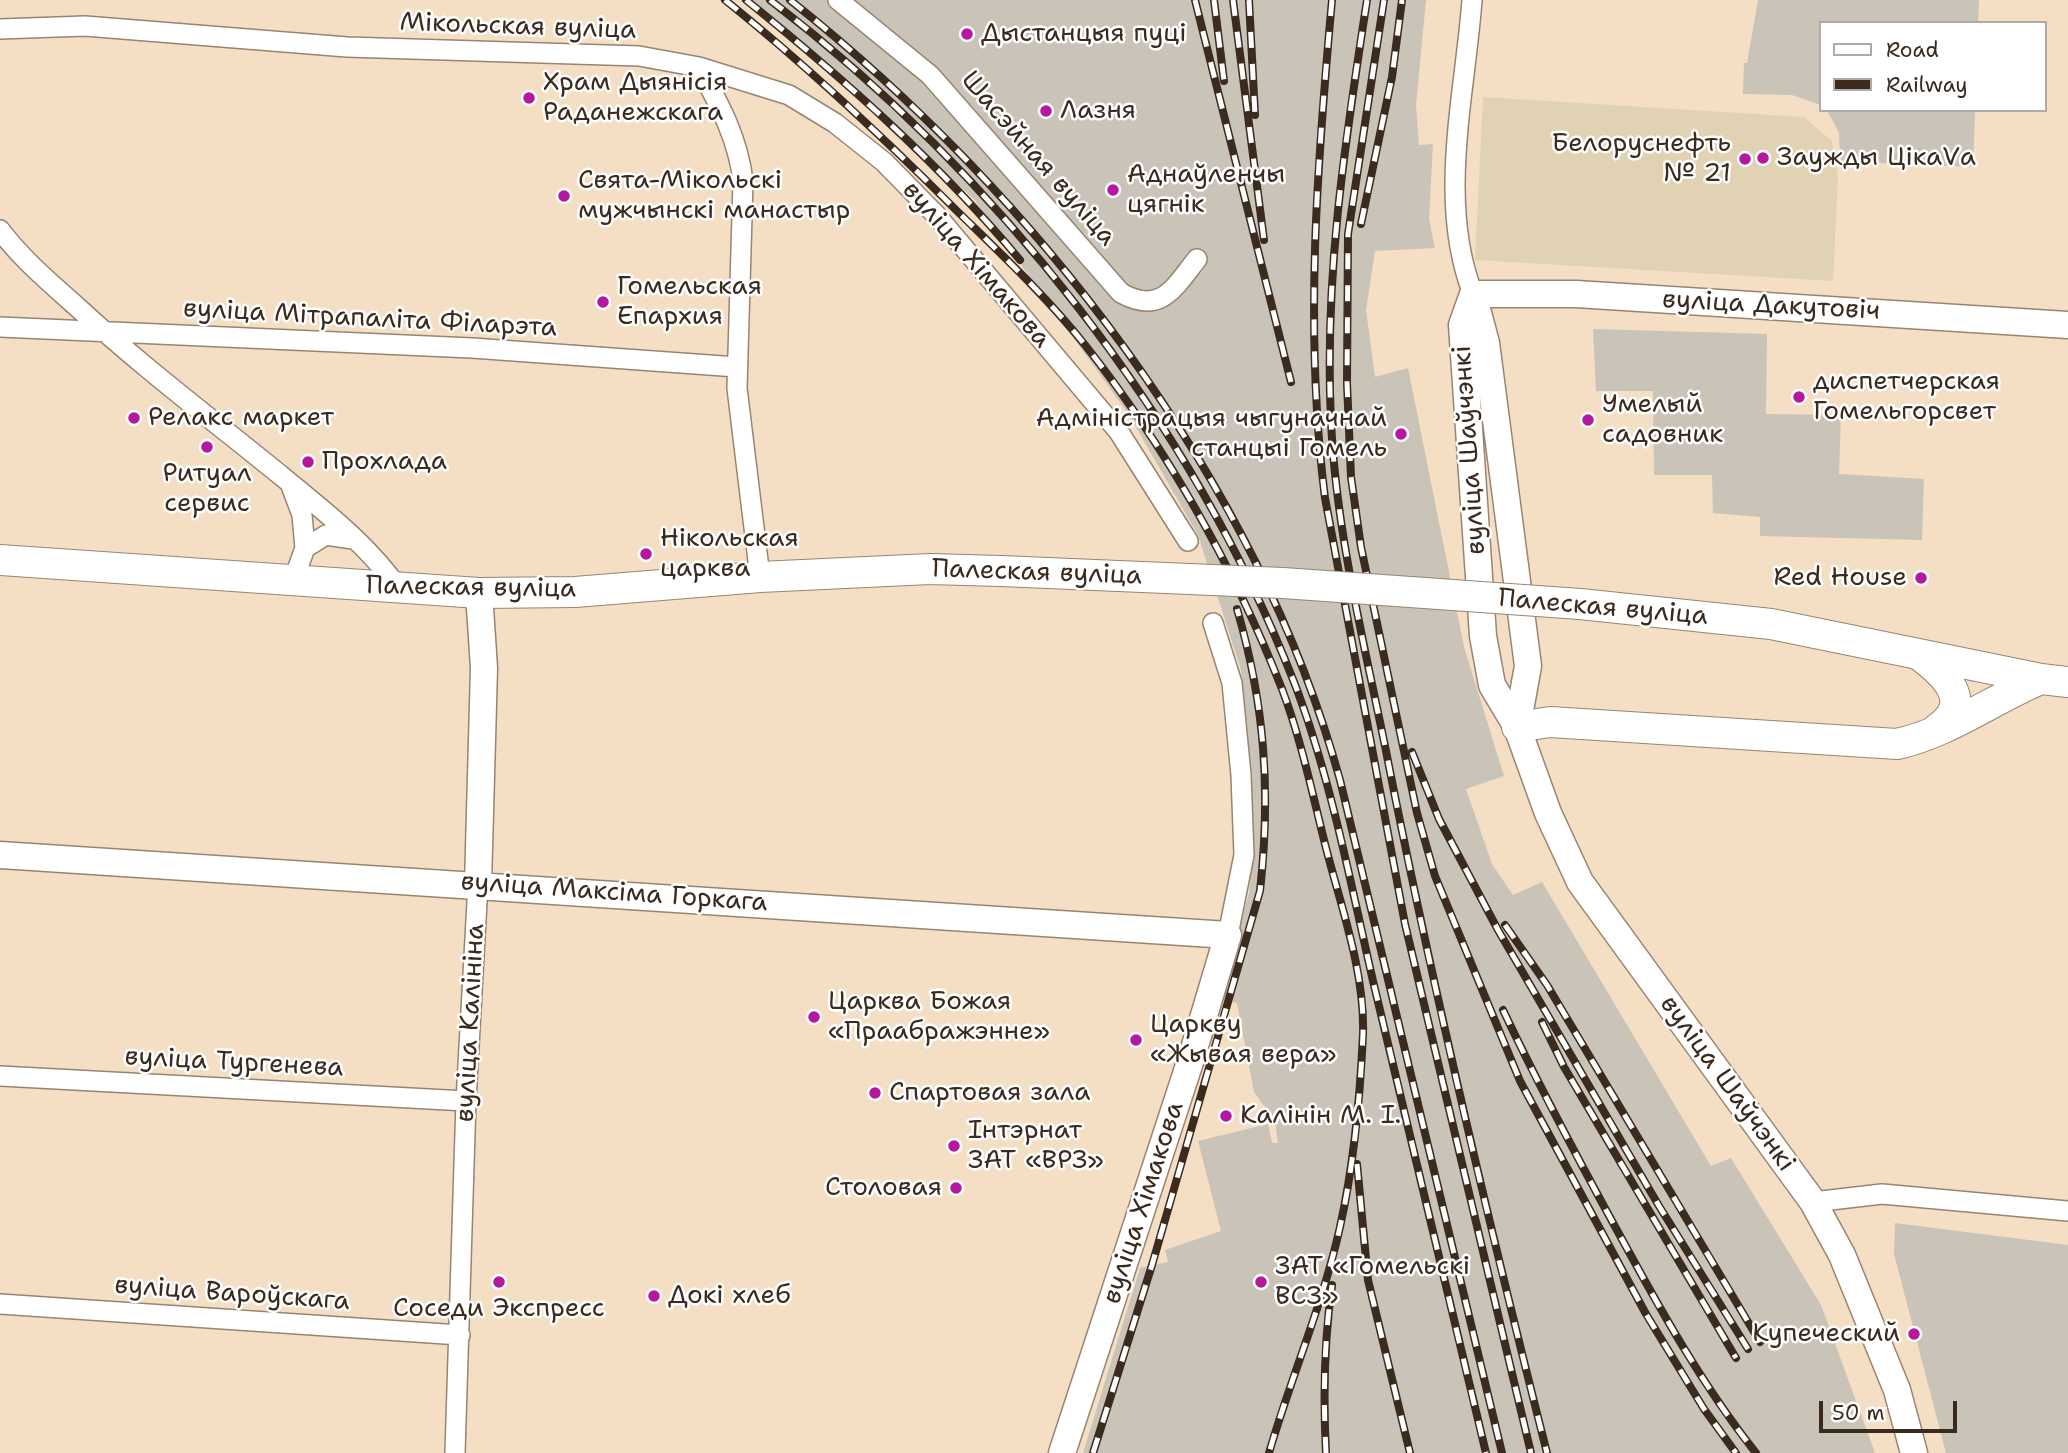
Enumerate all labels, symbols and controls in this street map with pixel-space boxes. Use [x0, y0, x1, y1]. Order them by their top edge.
street label: Мікольская вуліца [399, 7, 637, 47]
place label: Дыстанцыя пуці [981, 18, 1187, 50]
legend [1820, 21, 2047, 112]
marker: Дыстанцыя пуці [959, 26, 975, 42]
text: Road [1886, 36, 1939, 64]
street label: Шасэйная вуліца [954, 65, 1122, 253]
place label: Храм Дыянісія Раданежскага [543, 67, 728, 128]
text: Railway [1886, 71, 1968, 99]
marker: Храм Дыянісія Раданежскага [521, 90, 537, 106]
place label: Лазня [1060, 95, 1136, 127]
marker: Лазня [1038, 103, 1054, 119]
place label: Белоруснефть № 21 [1551, 128, 1731, 190]
place label: Заужды ЦікаVа [1777, 142, 1976, 174]
marker: Заужды ЦікаVа [1755, 150, 1771, 166]
marker: Белоруснефть № 21 [1737, 151, 1753, 167]
place label: Аднаўленчы цягнік [1127, 159, 1285, 220]
place label: Свята-Мікольскі мужчынскі манастыр [578, 165, 850, 227]
street label: вуліца Хімакова [895, 175, 1057, 355]
marker: Аднаўленчы цягнік [1105, 182, 1121, 198]
marker: Свята-Мікольскі мужчынскі манастыр [556, 188, 572, 204]
place label: Гомельская Епархия [617, 271, 762, 332]
street label: вуліца Дакутовіч [1661, 285, 1881, 327]
street label: вуліца Мітрапаліта Філарэта [182, 294, 558, 344]
marker: Гомельская Епархия [595, 294, 611, 310]
street label: вуліца Шаўчэнкі [1447, 344, 1493, 556]
place label: диспетчерская Гомельгорсвет [1813, 366, 2000, 428]
place label: Умелый садовник [1602, 389, 1723, 450]
marker: диспетчерская Гомельгорсвет [1791, 389, 1807, 405]
place label: Релакс маркет [148, 402, 334, 434]
place label: Адміністрацыя чыгуначнай станцыі Гомель [1036, 403, 1387, 464]
marker: Релакс маркет [126, 410, 142, 426]
marker: Умелый садовник [1580, 412, 1596, 428]
marker: Адміністрацыя чыгуначнай станцыі Гомель [1393, 426, 1409, 442]
marker: Ритуал сервис [199, 439, 215, 455]
place label: Прохлада [322, 446, 447, 478]
marker: Прохлада [300, 454, 316, 470]
place label: Ритуал сервис [162, 458, 252, 520]
place label: Нікольская царква [660, 523, 799, 584]
marker: Нікольская царква [638, 546, 654, 562]
street label: Палеская вуліца [931, 554, 1143, 592]
place label: Red House [1773, 562, 1907, 594]
marker: Red House [1913, 570, 1929, 586]
street label: Палеская вуліца [366, 571, 576, 605]
street label: Палеская вуліца [1497, 583, 1709, 633]
street label: вуліца Максіма Горкага [460, 867, 768, 919]
street label: вуліца Калініна [450, 923, 492, 1123]
place label: Царква Божая «Праабражэнне» [828, 986, 1050, 1048]
street label: вуліца Шаўчэнкі [1653, 990, 1801, 1178]
marker: Царква Божая «Праабражэнне» [806, 1009, 822, 1025]
place label: Царкву «Жывая вера» [1150, 1009, 1337, 1070]
marker: Царкву «Жывая вера» [1128, 1032, 1144, 1048]
street label: вуліца Тургенева [124, 1042, 344, 1084]
place label: Спартовая зала [889, 1077, 1090, 1109]
marker: Спартовая зала [867, 1085, 883, 1101]
street label: вуліца Хімакова [1097, 1098, 1191, 1308]
place label: Калінін М. І. [1240, 1100, 1401, 1132]
marker: Калінін М. І. [1218, 1108, 1234, 1124]
place label: Інтэрнат ЗАТ «ВРЗ» [968, 1115, 1104, 1176]
marker: Інтэрнат ЗАТ «ВРЗ» [946, 1138, 962, 1154]
place label: Столовая [825, 1172, 942, 1204]
marker: Столовая [948, 1180, 964, 1196]
place label: ЗАТ «Гомельскі ВСЗ» [1275, 1251, 1470, 1312]
street label: вуліца Вароўскага [113, 1270, 351, 1318]
marker: Соседи Экспресс [491, 1274, 507, 1290]
marker: ЗАТ «Гомельскі ВСЗ» [1253, 1274, 1269, 1290]
place label: Докі хлеб [668, 1280, 791, 1312]
marker: Докі хлеб [646, 1288, 662, 1304]
place label: Соседи Экспресс [393, 1293, 605, 1325]
place label: Купеческий [1752, 1318, 1900, 1350]
marker: Купеческий [1906, 1326, 1922, 1342]
scale bar [1823, 1386, 1961, 1430]
text: 50 m [1832, 1399, 1885, 1427]

